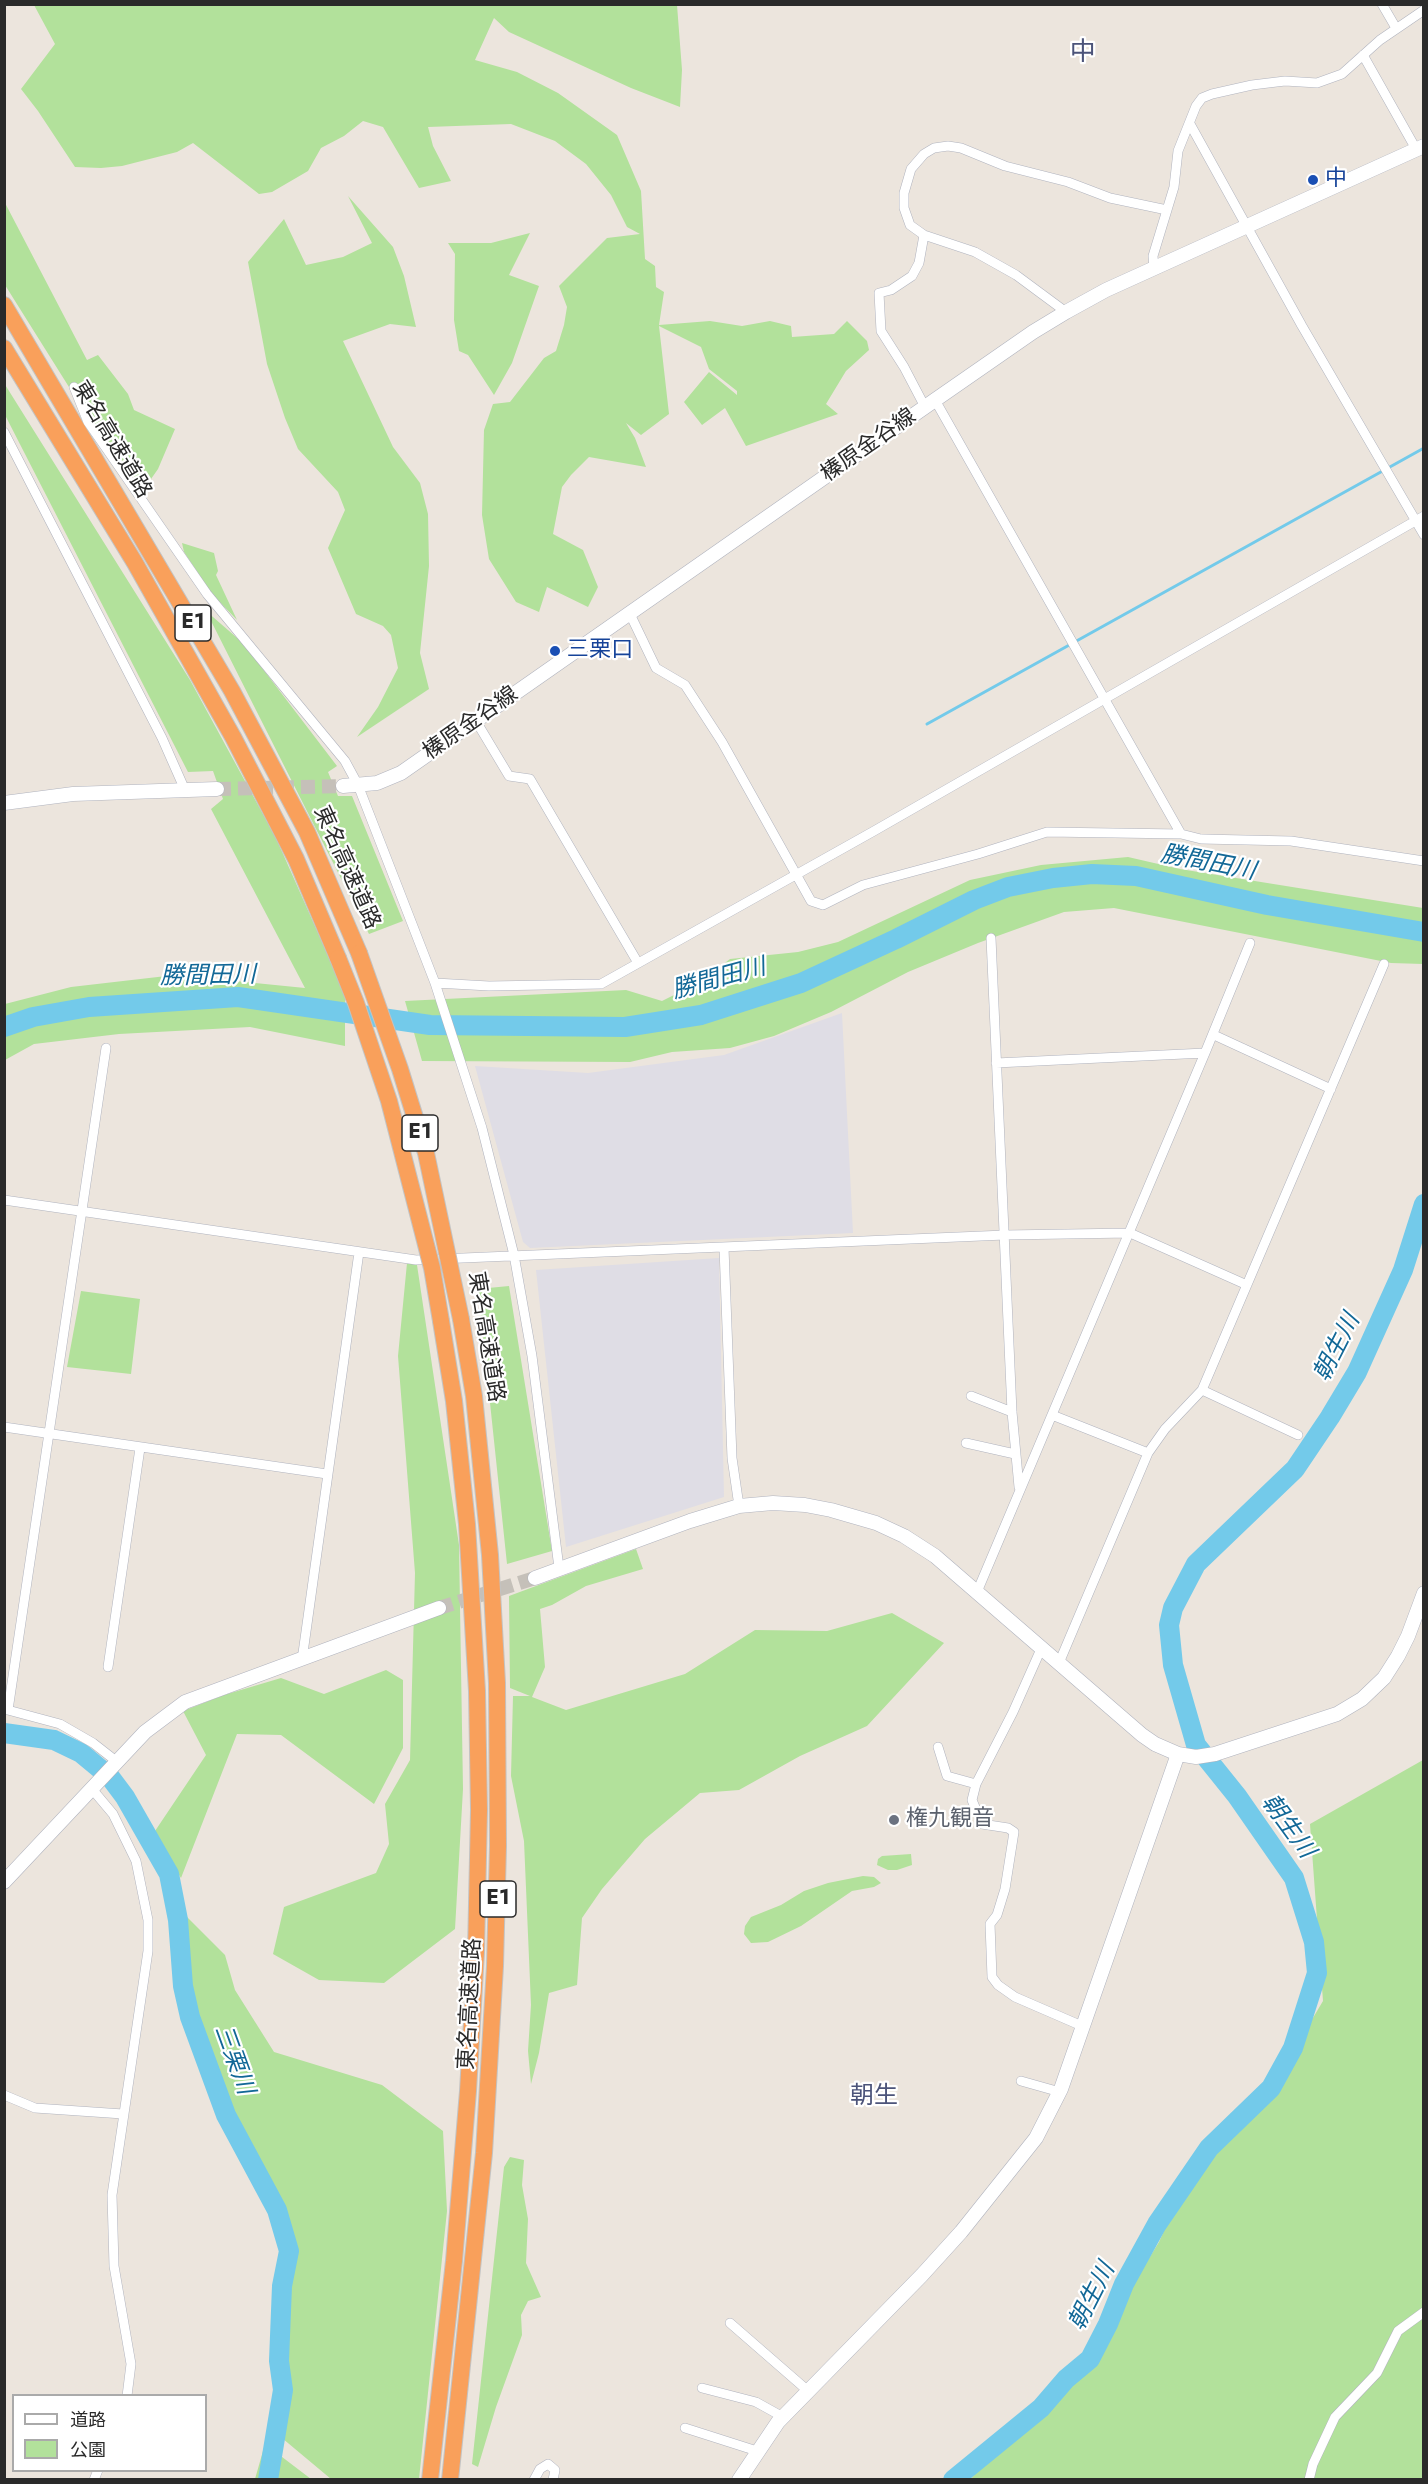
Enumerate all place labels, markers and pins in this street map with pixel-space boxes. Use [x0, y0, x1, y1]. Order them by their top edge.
place label: 中 [1325, 167, 1347, 193]
marker: 中 [1306, 173, 1320, 187]
place label: 三栗口 [567, 638, 633, 664]
marker: 三栗口 [548, 644, 562, 658]
place label: 権九観音 [906, 1807, 994, 1833]
marker: 権九観音 [887, 1813, 901, 1827]

